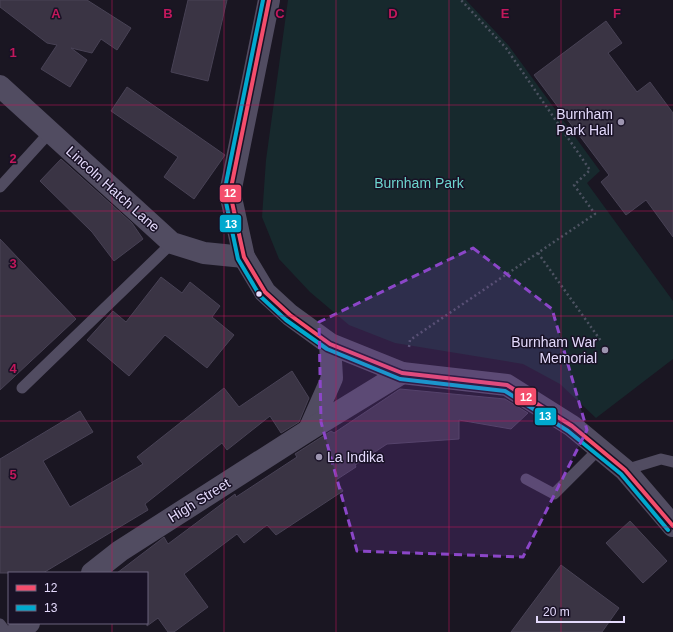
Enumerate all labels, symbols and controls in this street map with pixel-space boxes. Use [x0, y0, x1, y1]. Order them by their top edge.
text: A [51, 6, 61, 21]
text: B [163, 6, 173, 21]
text: C [275, 6, 285, 21]
text: D [388, 6, 398, 21]
text: E [501, 6, 510, 21]
text: F [613, 6, 621, 21]
text: 1 [9, 45, 17, 60]
place label: Burnham Park Hall [556, 106, 613, 138]
marker: Burnham Park Hall [616, 117, 626, 127]
street label: Lincoln Hatch Lane [63, 143, 163, 235]
text: 2 [9, 151, 17, 166]
park label: Burnham Park [374, 175, 465, 191]
line badge: 12 [219, 184, 242, 203]
text: 12 [224, 187, 236, 199]
line badge: 13 [219, 214, 242, 233]
text: 13 [225, 218, 237, 230]
text: 3 [9, 256, 17, 271]
unlabelled marker [254, 289, 264, 299]
place label: Burnham War Memorial [511, 334, 597, 366]
marker: Burnham War Memorial [600, 345, 610, 355]
text: 4 [9, 361, 17, 376]
line badge: 12 [514, 387, 537, 406]
text: 12 [520, 391, 532, 403]
line badge: 13 [534, 407, 557, 426]
text: 13 [539, 410, 551, 422]
place label: La Indika [327, 449, 384, 465]
marker: La Indika [314, 452, 324, 462]
text: 5 [9, 467, 17, 482]
street label: High Street [165, 475, 233, 525]
legend [8, 572, 148, 624]
text: 12 [44, 581, 58, 595]
scale bar [537, 598, 624, 624]
text: 13 [44, 601, 58, 615]
text: 20 m [543, 605, 570, 619]

